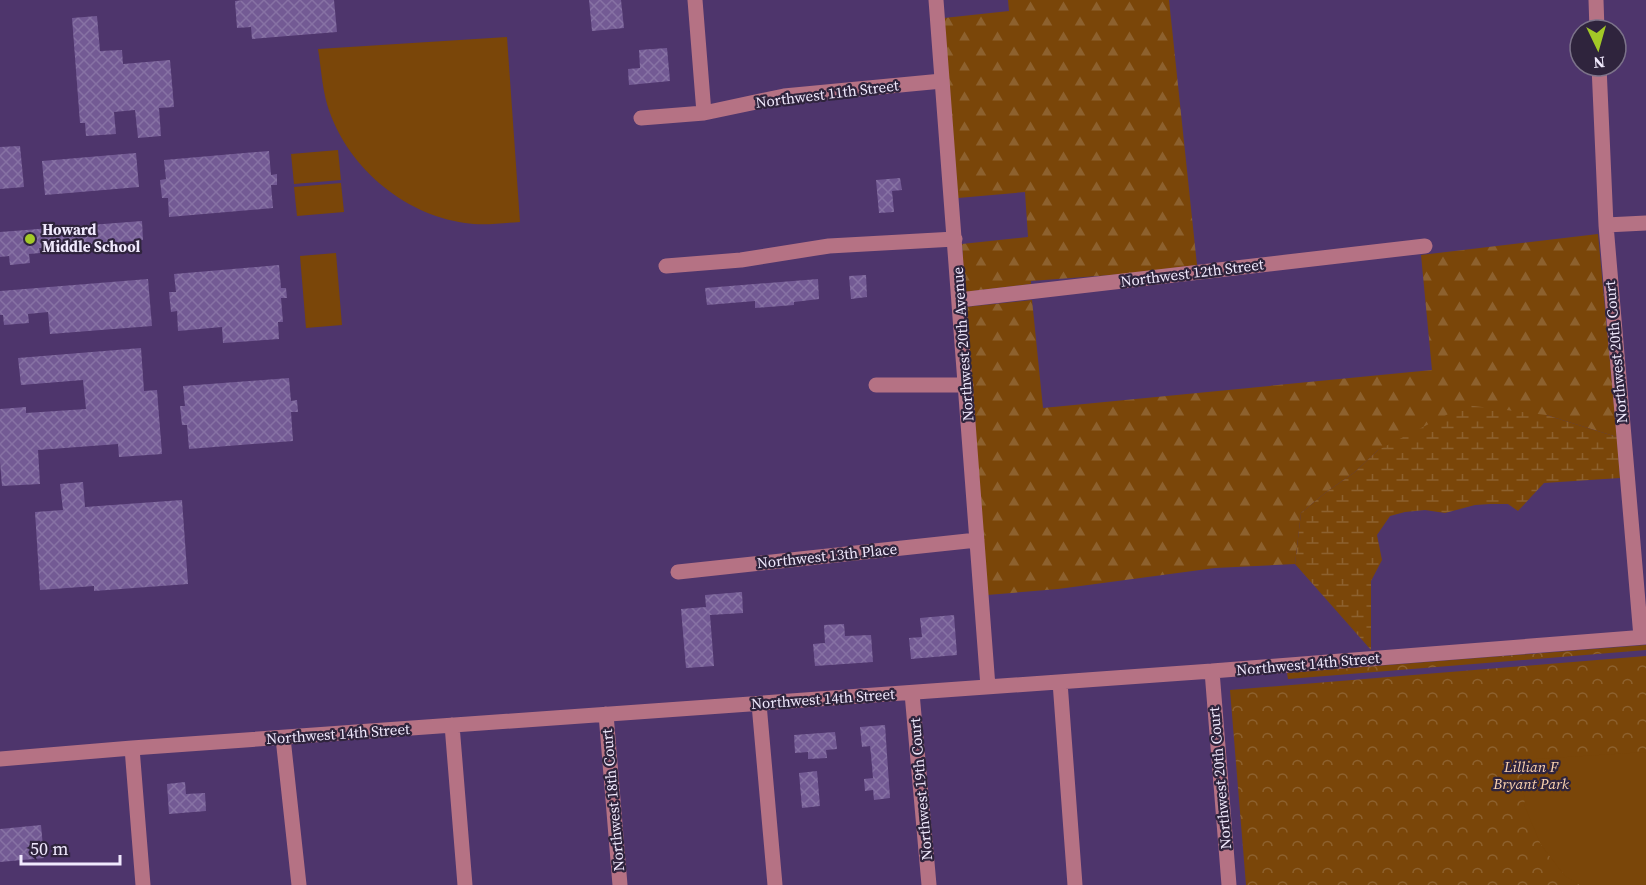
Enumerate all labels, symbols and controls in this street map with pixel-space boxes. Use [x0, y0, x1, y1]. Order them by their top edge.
north arrow [1568, 18, 1628, 78]
text: N [1592, 51, 1606, 74]
street label: Northwest 11th Street [754, 74, 900, 113]
place label: Howard Middle School [42, 219, 141, 257]
marker: Howard Middle School [23, 232, 37, 246]
street label: Northwest 12th Street [1119, 253, 1265, 292]
street label: Northwest 20th Avenue [947, 266, 978, 422]
street label: Northwest 20th Court [1599, 280, 1632, 424]
street label: Northwest 13th Place [756, 538, 898, 573]
street label: Northwest 14th Street [1235, 647, 1381, 680]
street label: Northwest 14th Street [750, 683, 896, 714]
street label: Northwest 20th Court [1203, 706, 1236, 850]
street label: Northwest 19th Court [904, 717, 937, 861]
street label: Northwest 14th Street [265, 718, 411, 749]
street label: Northwest 18th Court [596, 728, 629, 872]
park label: Lillian F Bryant Park [1492, 756, 1570, 794]
scale bar [21, 828, 120, 866]
text: 50 m [30, 836, 68, 861]

